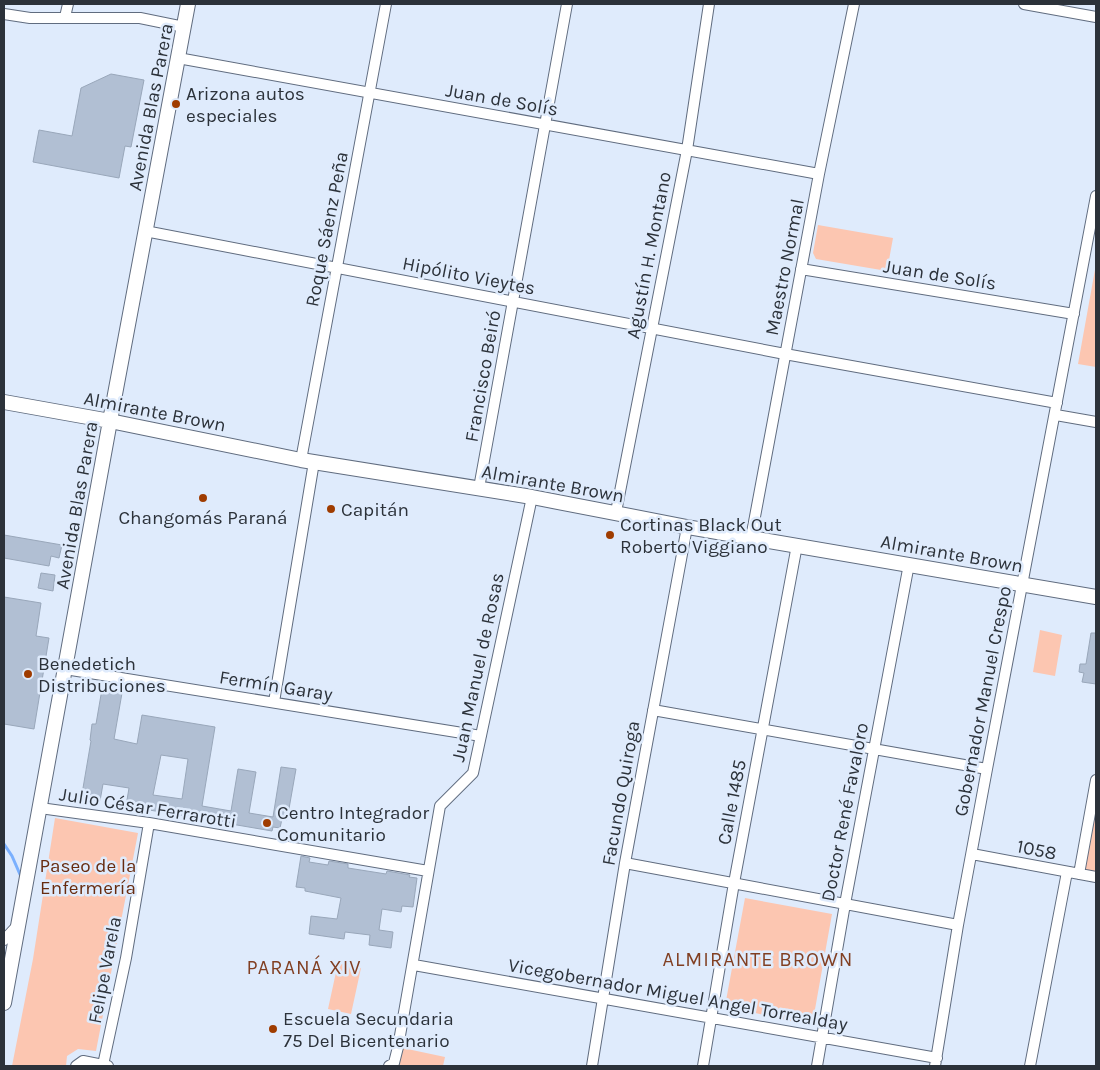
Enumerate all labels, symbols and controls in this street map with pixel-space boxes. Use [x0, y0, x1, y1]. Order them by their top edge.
street label: Avenida Blas Parera [124, 22, 178, 193]
street label: Juan de Solís [444, 79, 560, 121]
place label: Arizona autos especiales [186, 83, 305, 127]
marker: Arizona autos especiales [170, 98, 182, 110]
street label: Roque Sáenz Peña [301, 150, 353, 309]
street label: Agustín H. Montano [622, 170, 676, 341]
street label: Maestro Normal [761, 197, 809, 338]
street label: Hipólito Vieytes [401, 252, 537, 300]
street label: Juan de Solís [882, 255, 998, 295]
street label: Francisco Beiró [461, 309, 505, 444]
street label: Almirante Brown [82, 387, 228, 437]
street label: Avenida Blas Parera [51, 419, 103, 591]
street label: Almirante Brown [480, 461, 626, 507]
marker: Changomás Paraná [197, 492, 209, 504]
place label: Capitán [341, 499, 409, 521]
marker: Capitán [325, 503, 337, 515]
place label: Changomás Paraná [118, 507, 288, 529]
place label: Cortinas Black Out Roberto Viggiano [620, 514, 782, 558]
marker: Cortinas Black Out Roberto Viggiano [604, 529, 616, 541]
street label: Almirante Brown [879, 531, 1025, 577]
street label: Juan Manuel de Rosas [447, 571, 509, 764]
street label: Gobernador Manuel Crespo [950, 584, 1016, 818]
place label: Benedetich Distribuciones [38, 653, 166, 697]
street label: Fermín Garay [218, 666, 334, 706]
marker: Benedetich Distribuciones [22, 668, 34, 680]
street label: Facundo Quiroga [597, 719, 645, 867]
street label: Doctor René Favaloro [817, 721, 873, 903]
street label: Calle 1485 [713, 758, 751, 847]
street label: Julio César Ferrarotti [58, 783, 238, 833]
place label: Centro Integrador Comunitario [277, 802, 429, 846]
marker: Centro Integrador Comunitario [261, 817, 273, 829]
street label: 1058 [1015, 835, 1059, 865]
park label: Paseo de la Enfermería [40, 855, 136, 899]
street label: Felipe Varela [84, 915, 126, 1026]
district label: ALMIRANTE BROWN [663, 948, 853, 971]
street label: Vicegobernador Miguel Angel Torrealday [506, 954, 849, 1036]
district label: PARANÁ XIV [246, 955, 362, 979]
place label: Escuela Secundaria 75 Del Bicentenario [283, 1008, 454, 1052]
marker: Escuela Secundaria 75 Del Bicentenario [267, 1023, 279, 1035]

